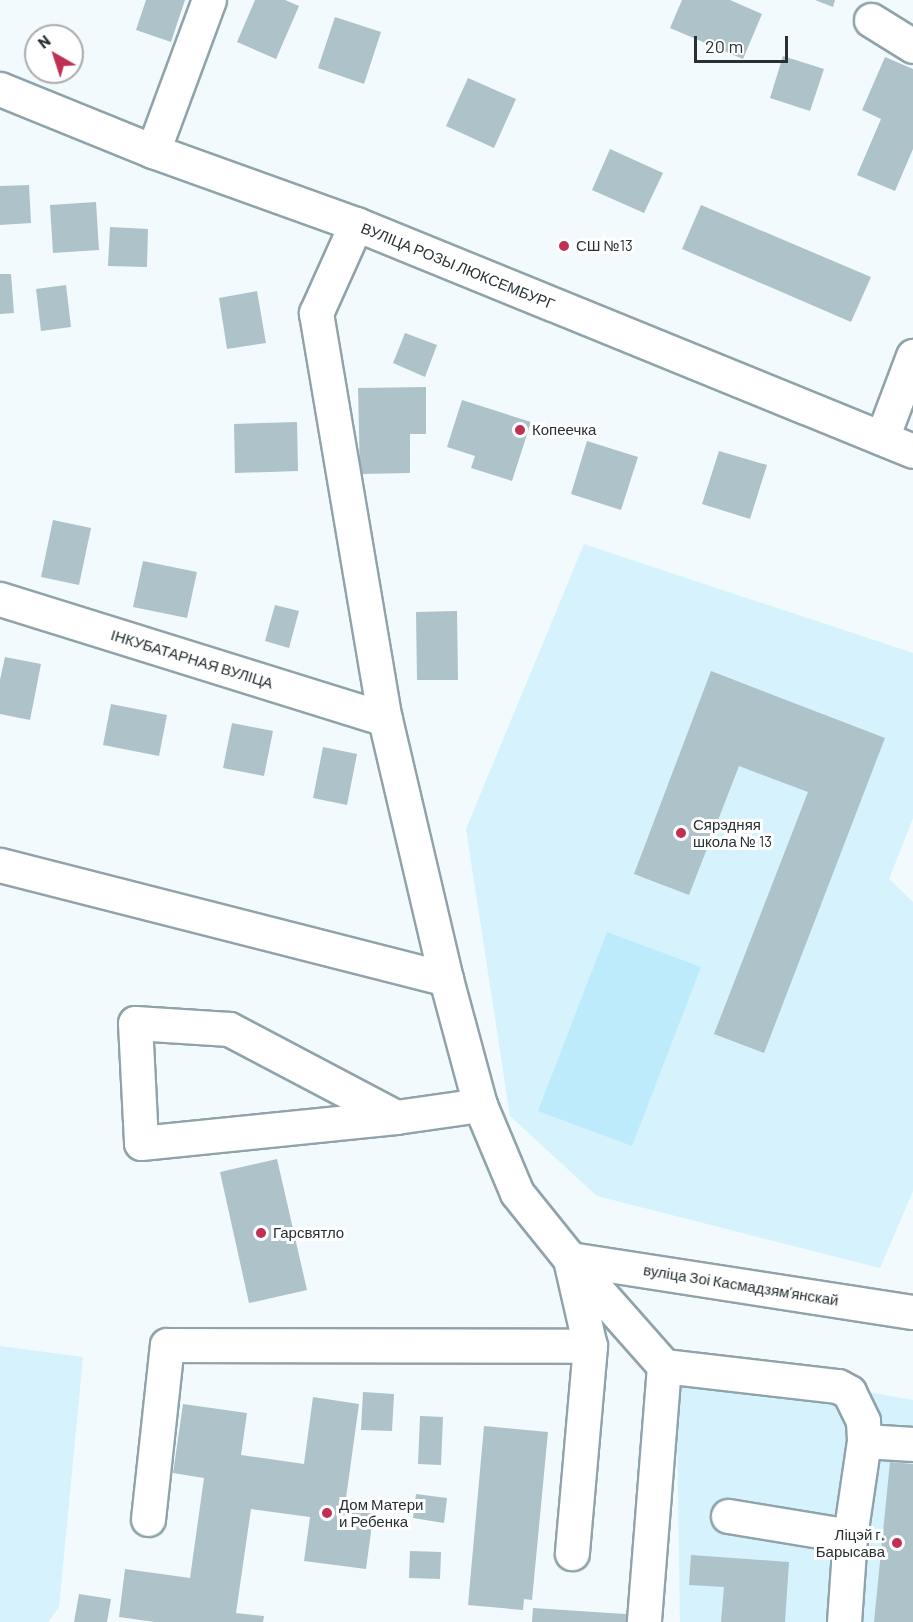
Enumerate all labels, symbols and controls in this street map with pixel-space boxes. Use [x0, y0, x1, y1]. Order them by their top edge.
north arrow [24, 24, 84, 84]
scale bar [697, 24, 792, 62]
text: N [33, 30, 54, 52]
text: 20 m [705, 35, 743, 57]
street label: ВУЛІЦА РОЗЫ ЛЮКСЕМБУРГ [358, 219, 558, 313]
place label: СШ №13 [576, 237, 633, 255]
marker: СШ №13 [557, 239, 571, 253]
place label: Копеечка [532, 421, 596, 439]
marker: Копеечка [513, 423, 527, 437]
street label: ІНКУБАТАРНАЯ ВУЛІЦА [109, 626, 275, 692]
place label: Сярэдняя школа № 13 [693, 815, 772, 850]
marker: Сярэдняя школа № 13 [674, 826, 688, 840]
place label: Гарсвятло [273, 1224, 344, 1242]
marker: Гарсвятло [254, 1226, 268, 1240]
street label: вуліца Зоі Касмадзямʼянскай [642, 1261, 840, 1309]
place label: Дом Матери и Ребенка [339, 1495, 423, 1530]
marker: Дом Матери и Ребенка [320, 1506, 334, 1520]
place label: Ліцэй г. Барысава [816, 1525, 885, 1560]
marker: Ліцэй г. Барысава [890, 1536, 904, 1550]

